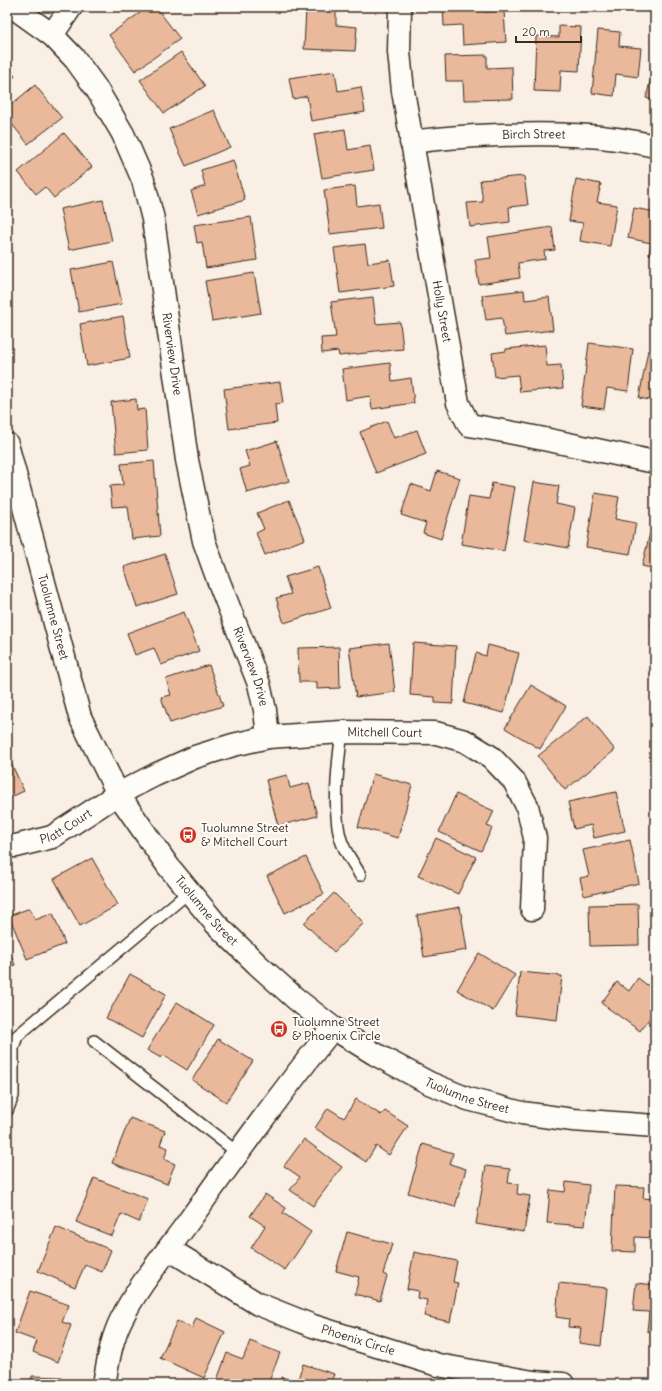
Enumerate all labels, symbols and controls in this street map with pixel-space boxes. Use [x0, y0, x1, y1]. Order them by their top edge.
scale bar [516, 18, 581, 44]
text: 20 m [522, 24, 550, 39]
street label: Birch Street [502, 126, 566, 142]
street label: Holly Street [430, 279, 455, 343]
street label: Riverview Drive [159, 312, 186, 396]
street label: Tuolumne Street [35, 572, 72, 661]
street label: Riverview Drive [230, 624, 272, 707]
street label: Mitchell Court [347, 724, 422, 740]
street label: Platt Court [38, 805, 94, 847]
place label: Tuolumne Street & Mitchell Court [201, 820, 289, 849]
bus stop icon: Tuolumne Street & Mitchell Court [178, 825, 198, 845]
street label: Tuolumne Street [172, 872, 241, 948]
place label: Tuolumne Street & Phoenix Circle [292, 1014, 380, 1043]
bus stop icon: Tuolumne Street & Phoenix Circle [269, 1019, 289, 1039]
street label: Tuolumne Street [422, 1074, 511, 1116]
street label: Phoenix Circle [319, 1321, 397, 1358]

